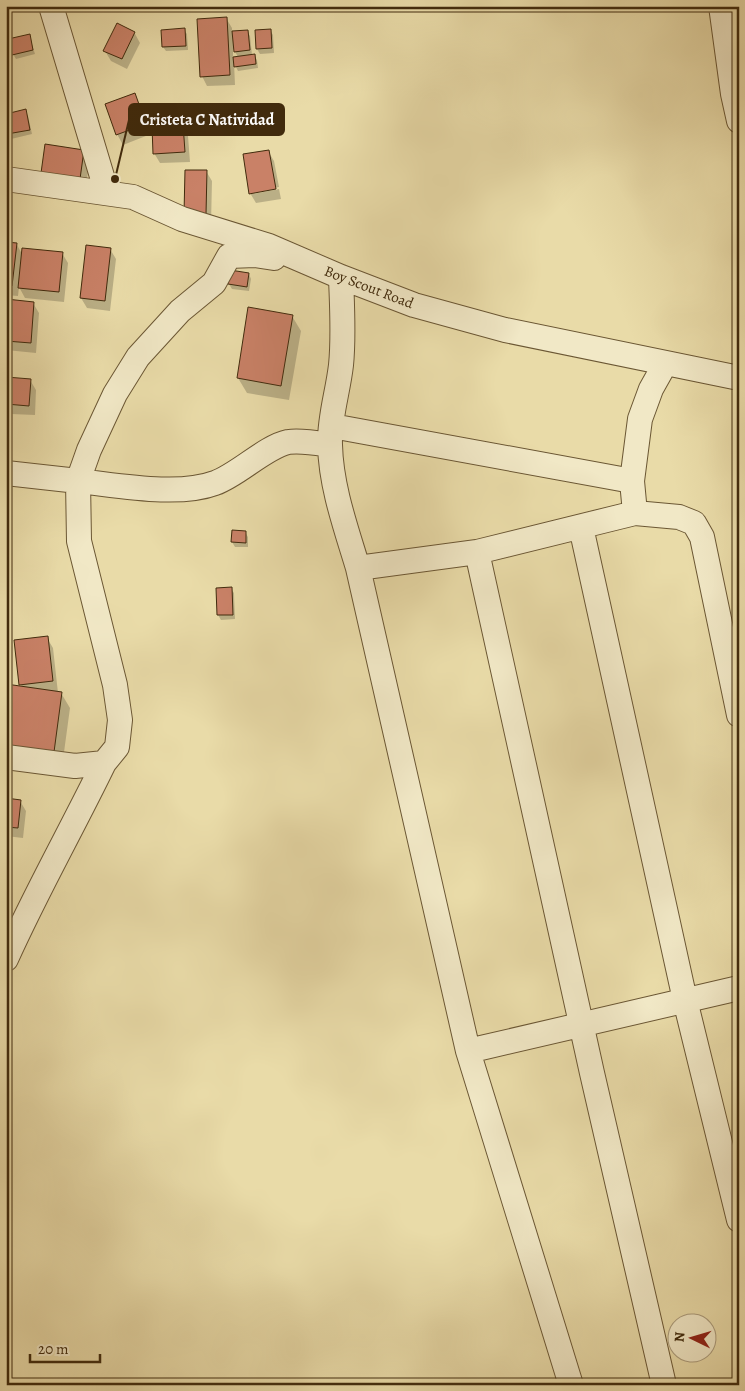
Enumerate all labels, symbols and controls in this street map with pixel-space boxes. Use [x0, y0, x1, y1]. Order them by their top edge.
callout: Cristeta C Natividad [129, 104, 284, 135]
text: Cristeta C Natividad [140, 109, 275, 131]
street label: Boy Scout Road [321, 261, 417, 314]
north arrow [668, 1314, 718, 1364]
scale bar [30, 1331, 100, 1363]
text: N [670, 1331, 689, 1343]
text: 20 m [38, 1339, 69, 1359]

